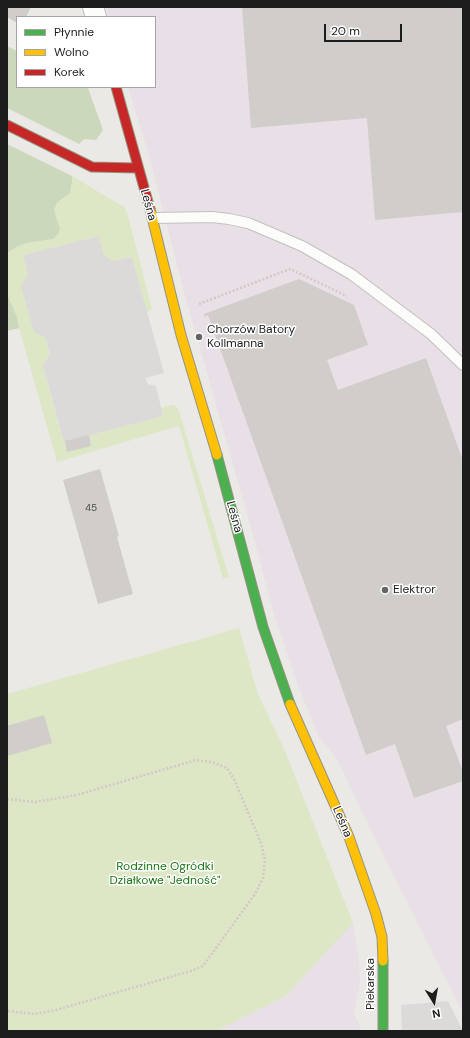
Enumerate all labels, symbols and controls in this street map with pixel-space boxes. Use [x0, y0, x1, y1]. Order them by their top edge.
legend [16, 16, 156, 88]
scale bar [326, 16, 404, 42]
text: 20 m [331, 23, 360, 39]
text: Płynnie [54, 24, 94, 40]
text: Wolno [54, 44, 89, 60]
text: Korek [54, 64, 85, 80]
street label: Leśna [137, 188, 159, 222]
place label: Chorzów Batory Kollmanna [207, 323, 295, 351]
marker: Chorzów Batory Kollmanna [194, 332, 204, 342]
street label: Leśna [223, 500, 245, 534]
house number: 45 [85, 502, 97, 514]
place label: Elektror [393, 583, 436, 597]
marker: Elektror [380, 585, 390, 595]
street label: Leśna [329, 804, 355, 840]
park label: Rodzinne Ogródki Działkowe "Jedność" [110, 860, 220, 888]
street label: Piekarska [364, 958, 378, 1010]
north arrow [414, 982, 454, 1022]
text: N [431, 1006, 442, 1021]

